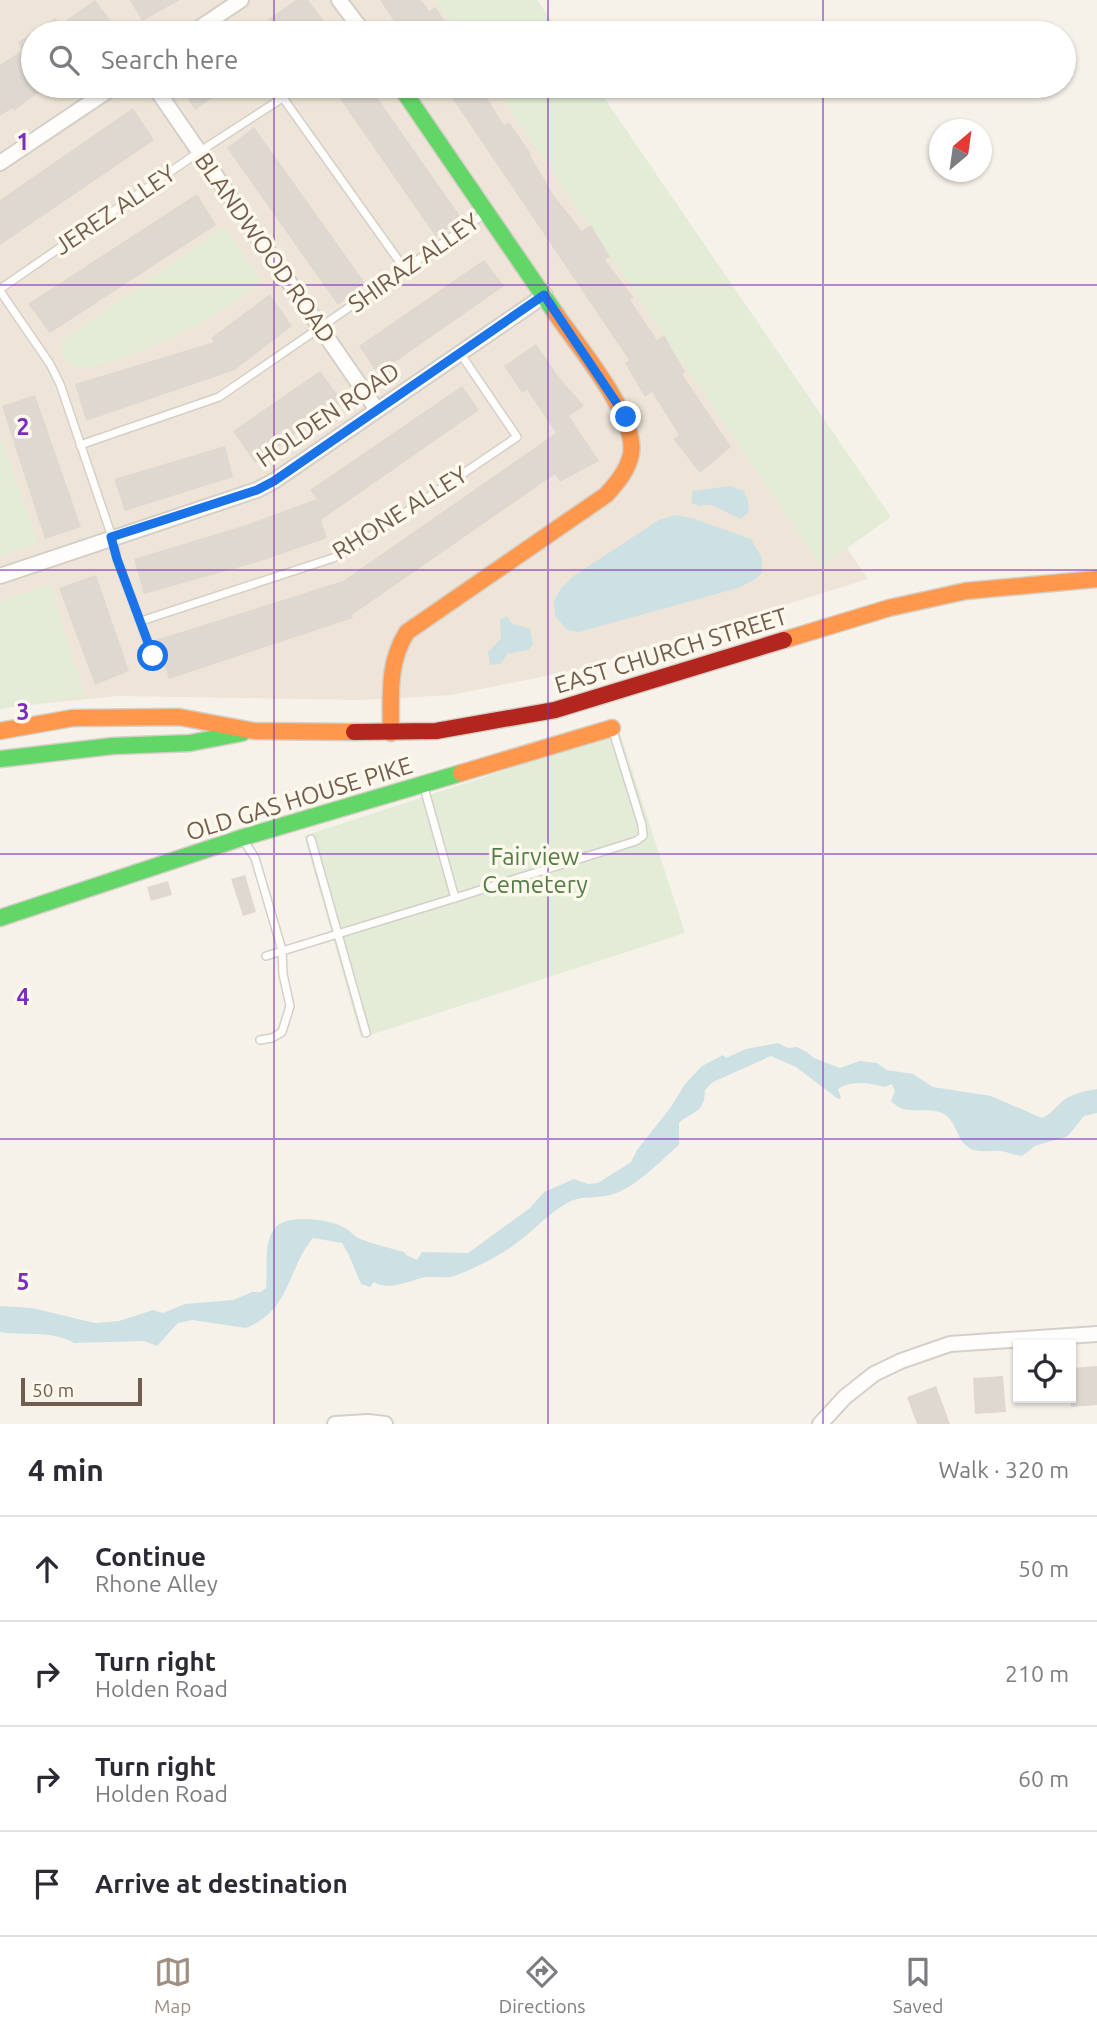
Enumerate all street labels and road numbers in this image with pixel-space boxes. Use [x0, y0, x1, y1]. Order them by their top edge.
street label: BLANDWOOD ROAD [190, 148, 341, 348]
street label: JEREZ ALLEY [49, 159, 180, 260]
street label: SHIRAZ ALLEY [343, 207, 484, 318]
street label: HOLDEN ROAD [251, 357, 404, 472]
street label: RHONE ALLEY [327, 460, 472, 565]
street label: EAST CHURCH STREET [551, 602, 790, 699]
street label: OLD GAS HOUSE PIKE [182, 751, 415, 846]

